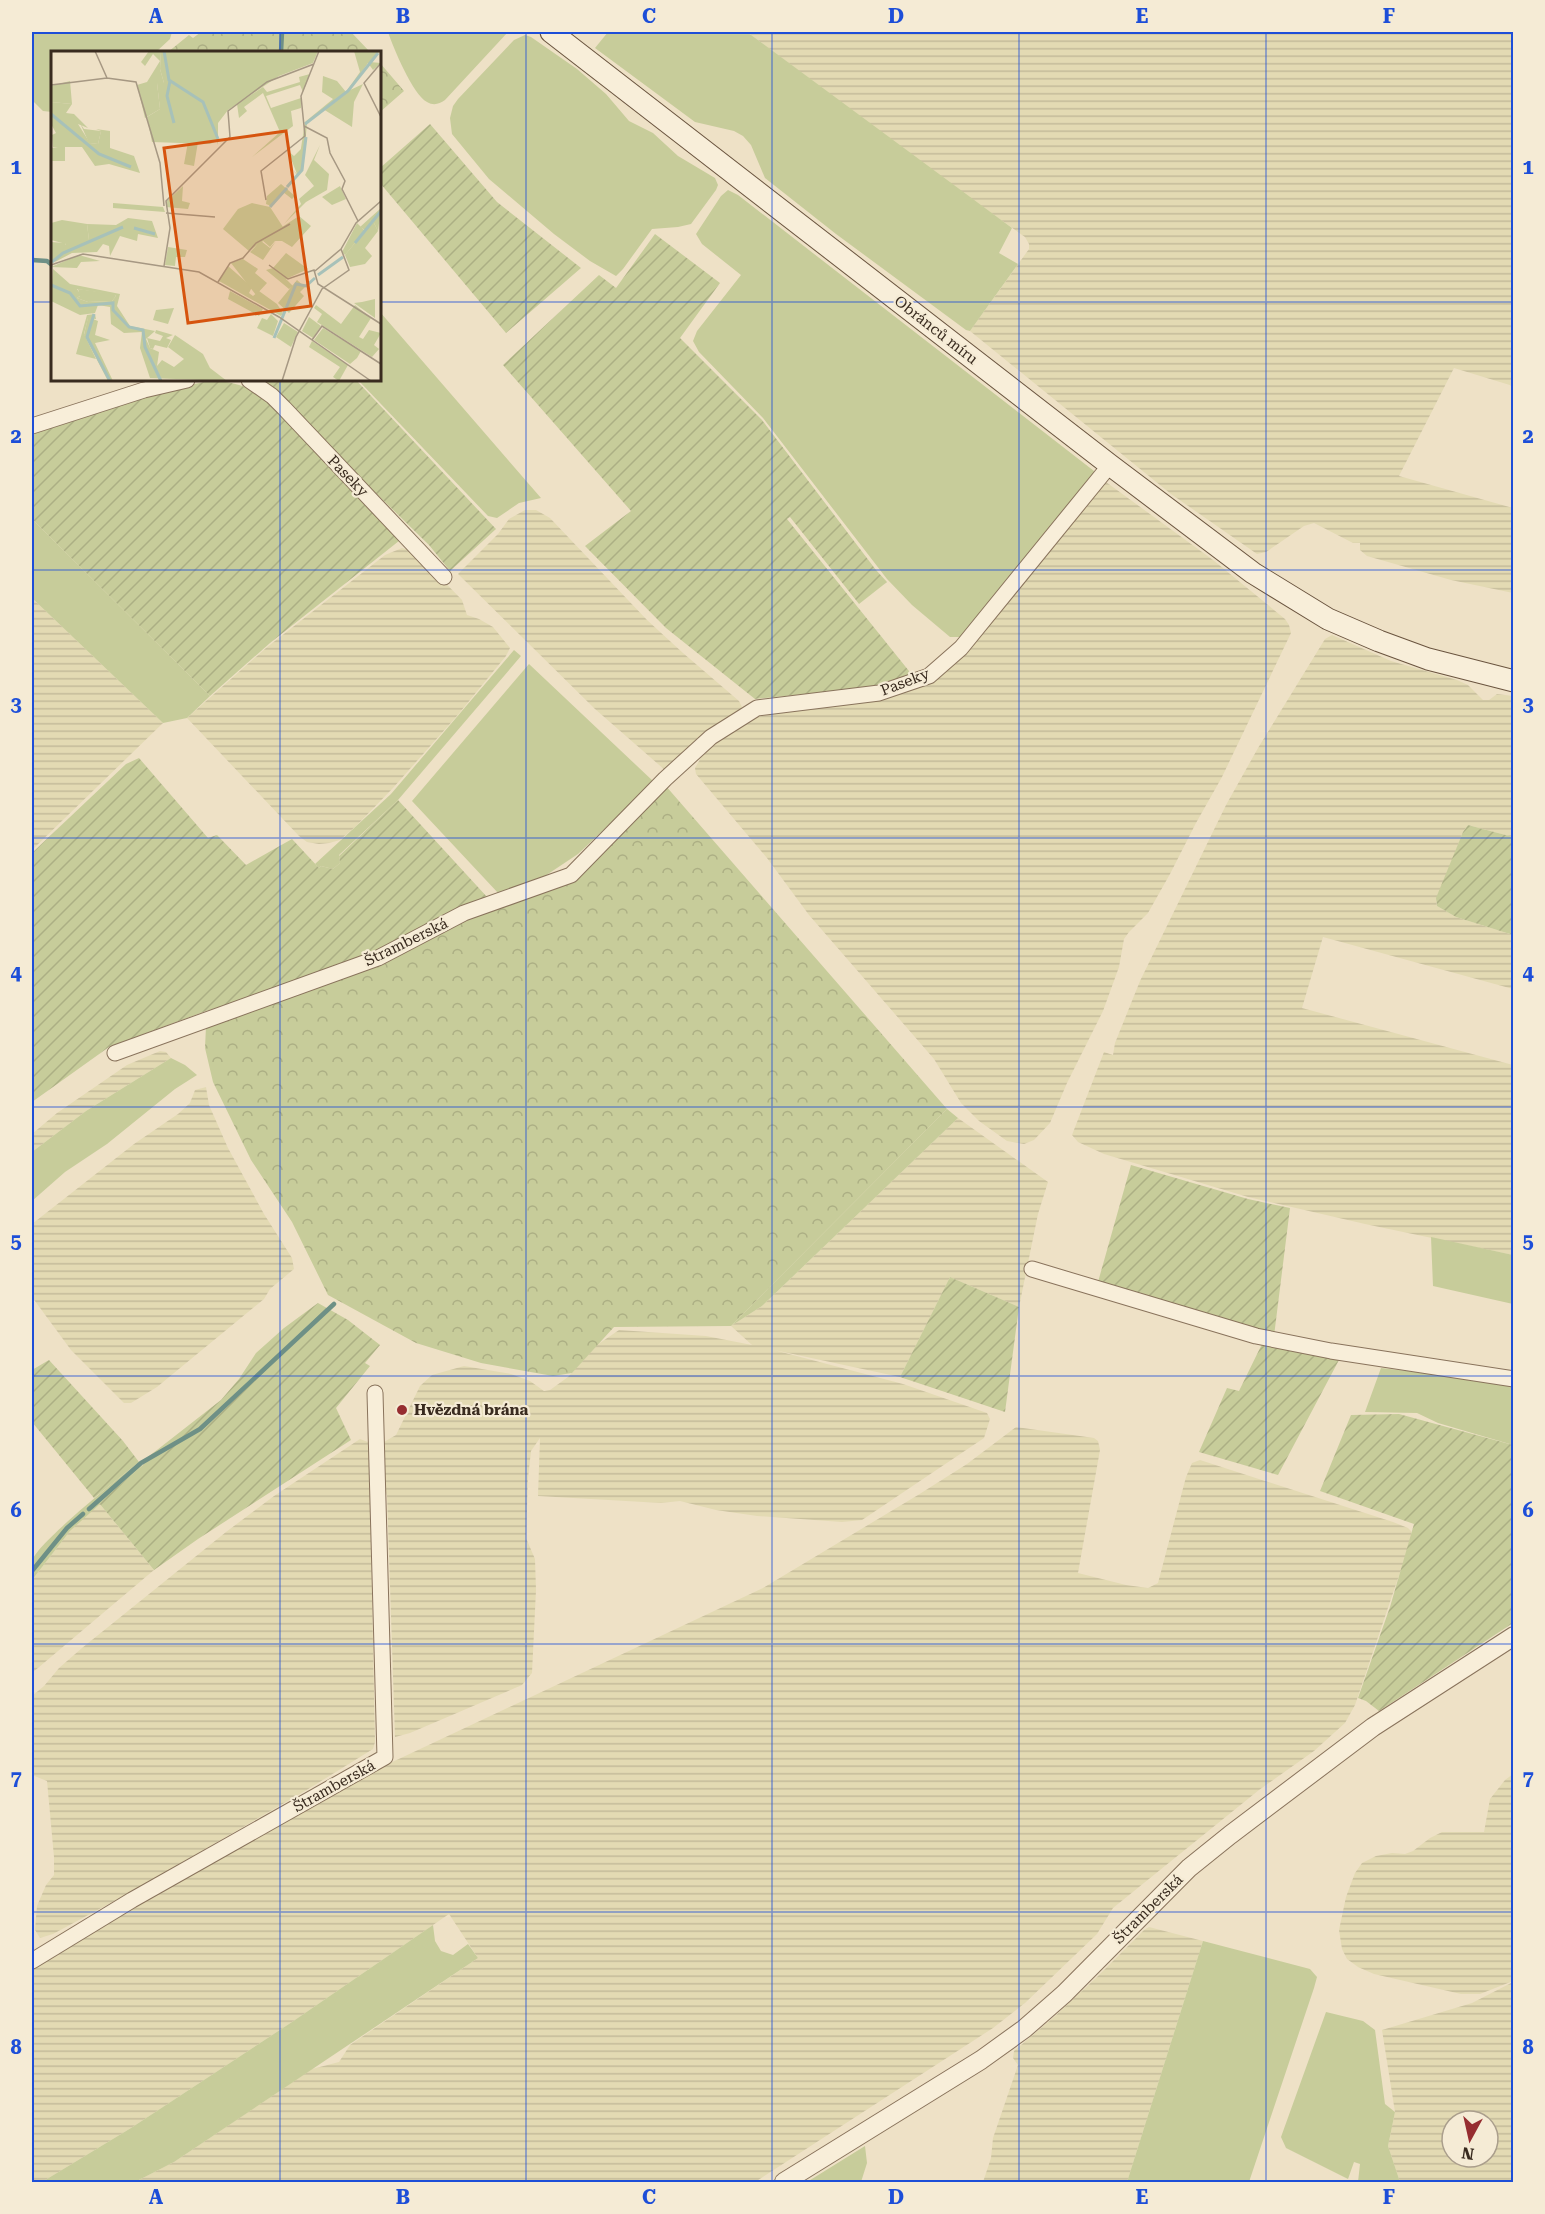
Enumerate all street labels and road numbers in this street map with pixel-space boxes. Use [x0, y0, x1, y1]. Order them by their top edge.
street label: Obránců míru [891, 292, 982, 369]
street label: Paseky [324, 452, 372, 501]
street label: Paseky [878, 664, 932, 699]
street label: Štramberská [361, 914, 451, 970]
street label: Štramberská [290, 1756, 378, 1816]
street label: Štramberská [1110, 1871, 1186, 1947]

